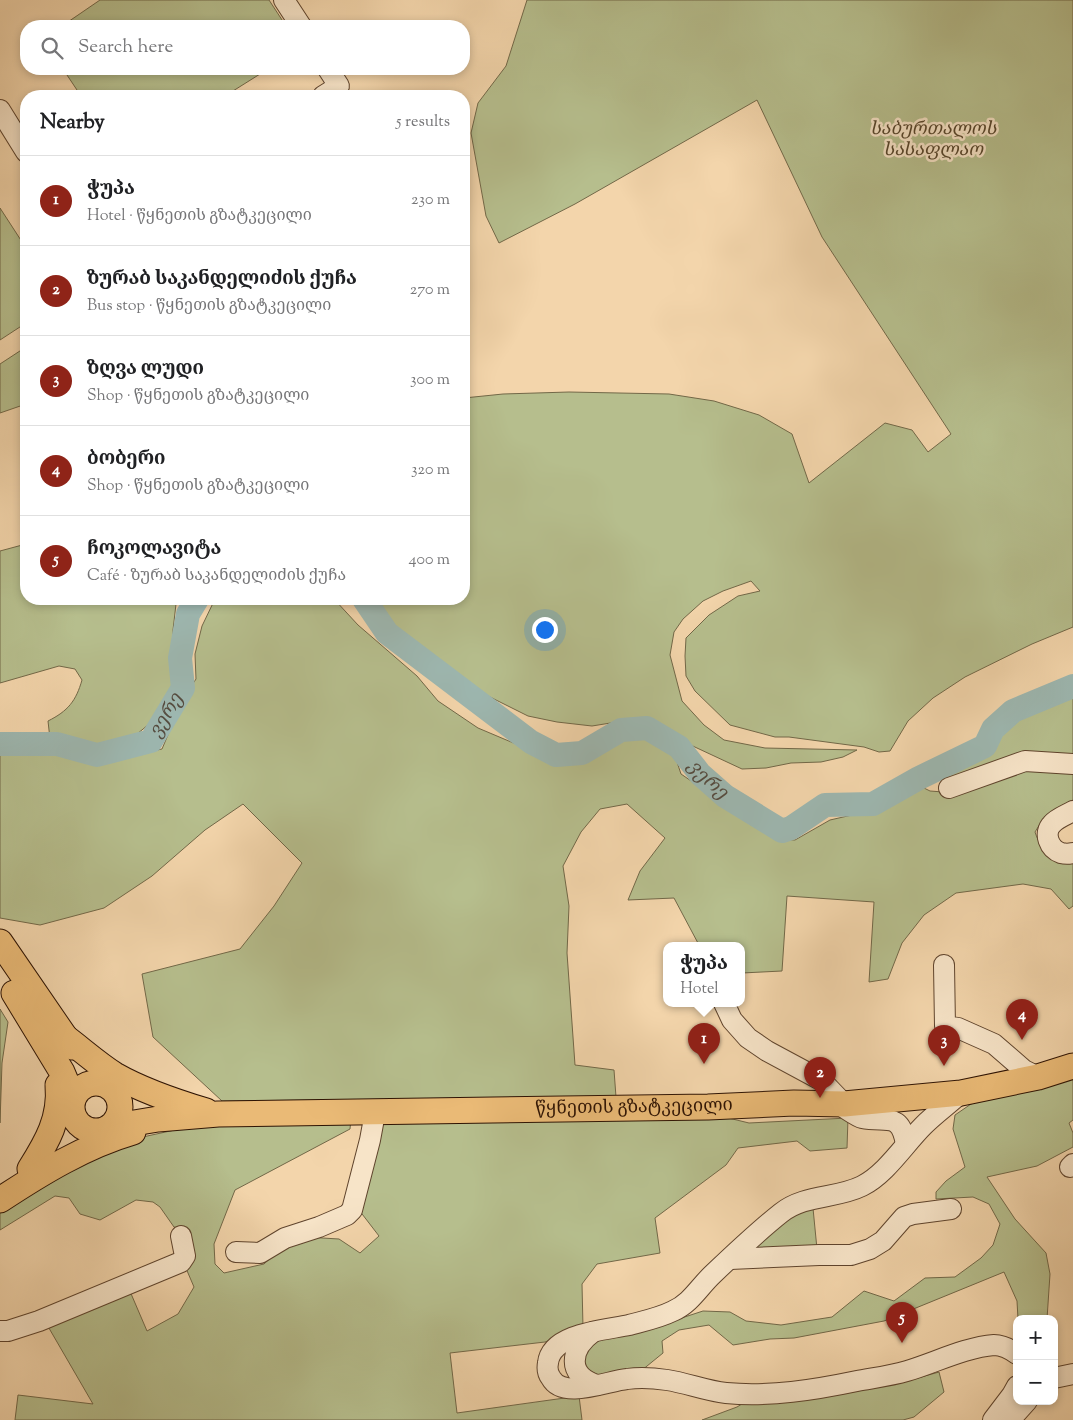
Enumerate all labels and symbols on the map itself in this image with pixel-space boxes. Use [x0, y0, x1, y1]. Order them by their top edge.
park label: საბურთალოს სასაფლაო [870, 117, 997, 164]
your location [532, 617, 558, 643]
water label: ვერე [143, 687, 191, 743]
water label: ვერე [681, 754, 735, 807]
pin: 4 [1006, 999, 1038, 1040]
pin: 1 [688, 1023, 720, 1064]
pin: 3 [928, 1025, 960, 1066]
pin: 2 [804, 1057, 836, 1098]
street label: წყნეთის გზატკეცილი [535, 1093, 733, 1122]
pin: 5 [886, 1302, 918, 1343]

